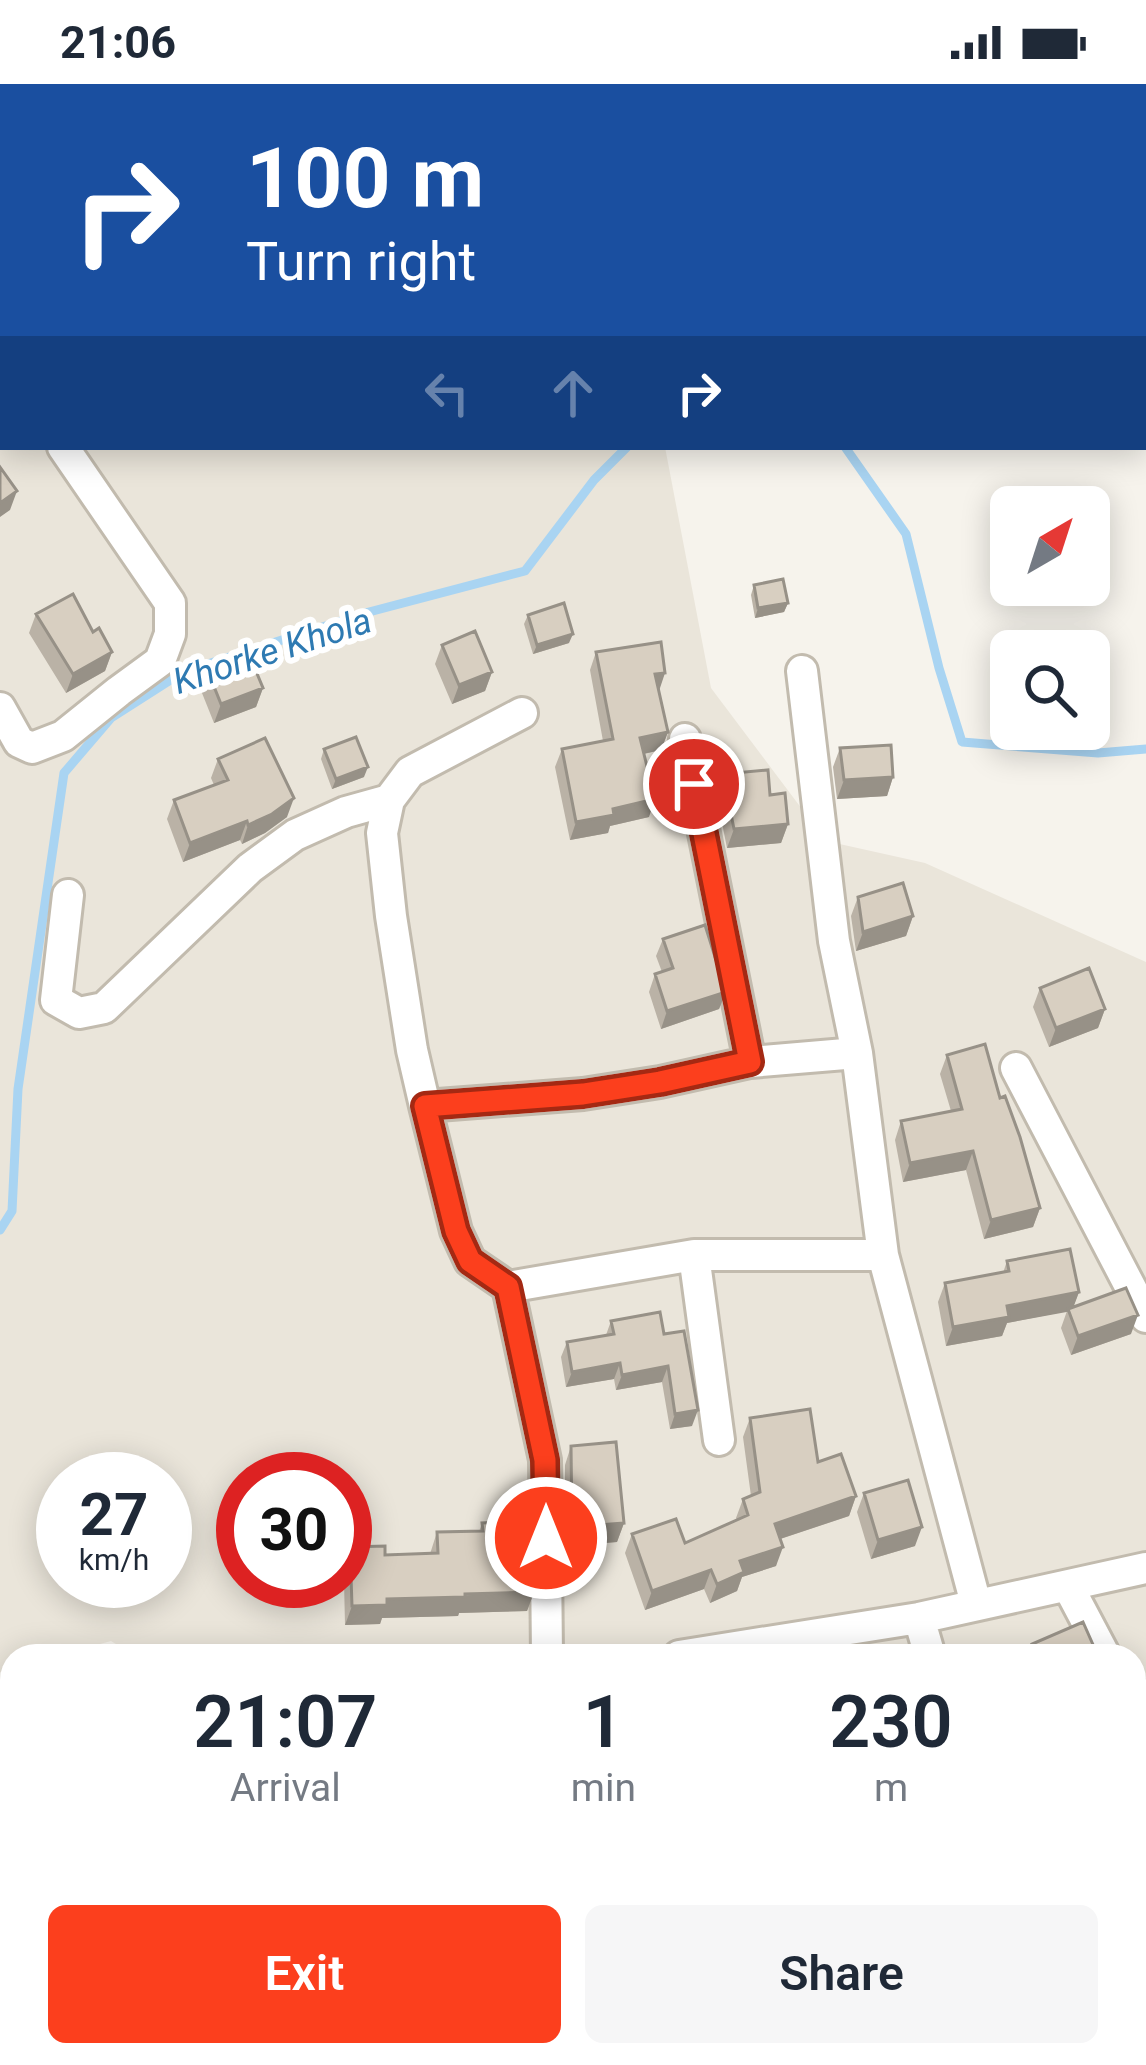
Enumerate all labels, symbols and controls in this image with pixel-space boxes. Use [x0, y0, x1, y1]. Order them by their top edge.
text: 21:06 [60, 16, 176, 69]
text: 100 m [246, 129, 484, 228]
icon: right [48, 132, 204, 288]
text: Turn right [246, 230, 476, 293]
icon: left [414, 360, 480, 426]
icon: ahead [540, 360, 606, 426]
icon: right [666, 360, 732, 426]
north arrow [990, 486, 1110, 606]
map controls [990, 486, 1110, 750]
water label: Khorke Khola [168, 599, 377, 703]
button: search [990, 630, 1110, 750]
pin [643, 733, 745, 835]
icon: arrive [661, 751, 727, 817]
speed limit sign: 30 [216, 1452, 372, 1608]
position arrow [483, 1475, 609, 1601]
text: 27 [80, 1479, 148, 1550]
text: km/h [79, 1542, 149, 1577]
text: 21:07 [193, 1680, 377, 1765]
text: 1 [583, 1680, 624, 1765]
text: 230 [829, 1680, 953, 1765]
text: Arrival [230, 1765, 341, 1811]
text: min [571, 1765, 636, 1811]
text: m [874, 1765, 908, 1811]
button: Exit [48, 1905, 561, 2043]
button: Share [585, 1905, 1098, 2043]

